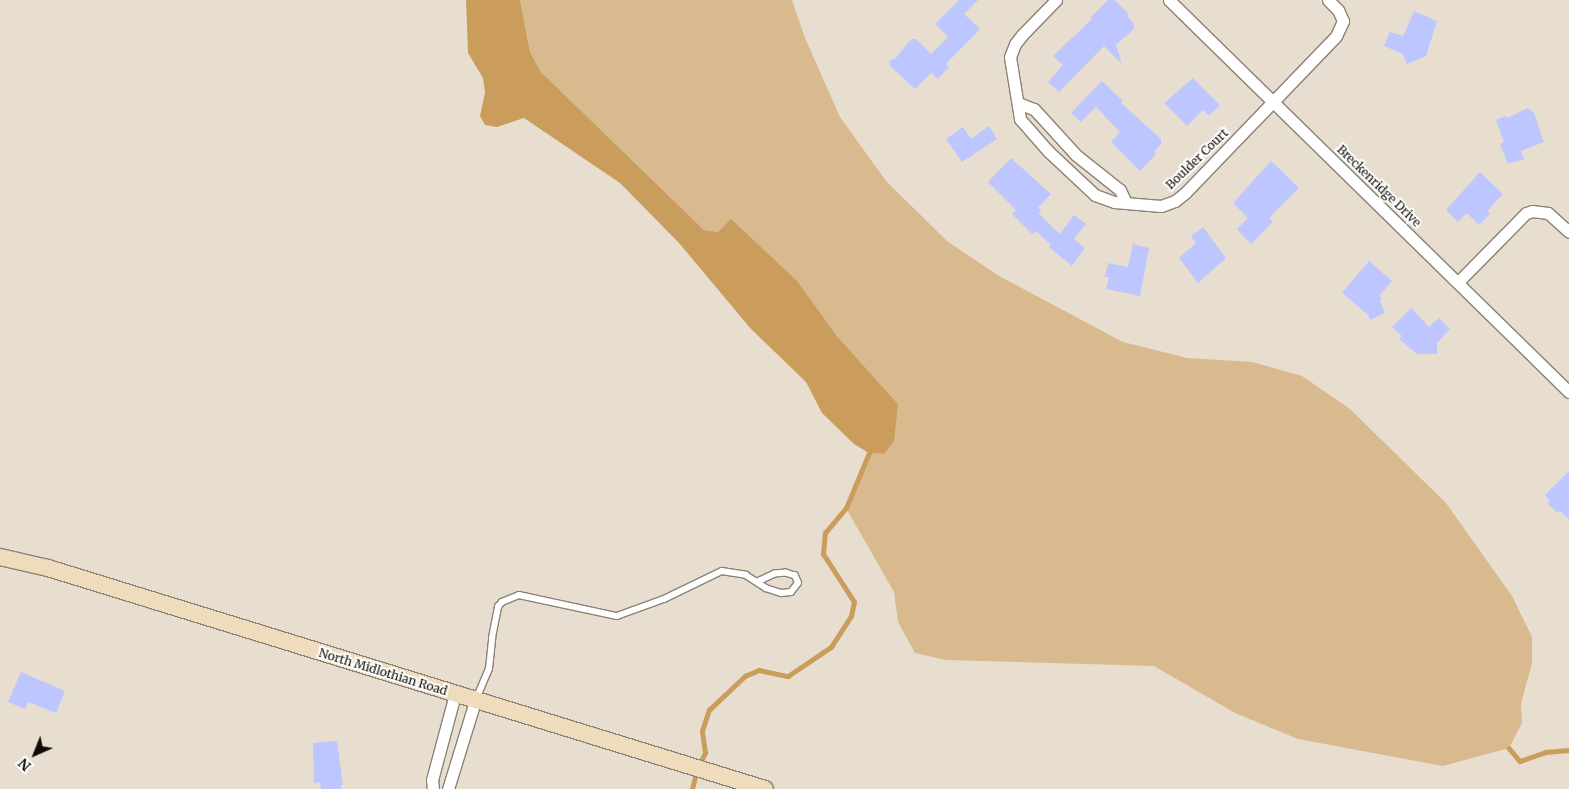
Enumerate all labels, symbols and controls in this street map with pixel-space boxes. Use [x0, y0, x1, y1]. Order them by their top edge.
street label: Boulder Court [1163, 126, 1231, 192]
street label: Breckenridge Drive [1334, 142, 1424, 230]
street label: North Midlothian Road [317, 646, 449, 698]
north arrow [10, 729, 60, 779]
text: N [14, 754, 35, 775]

